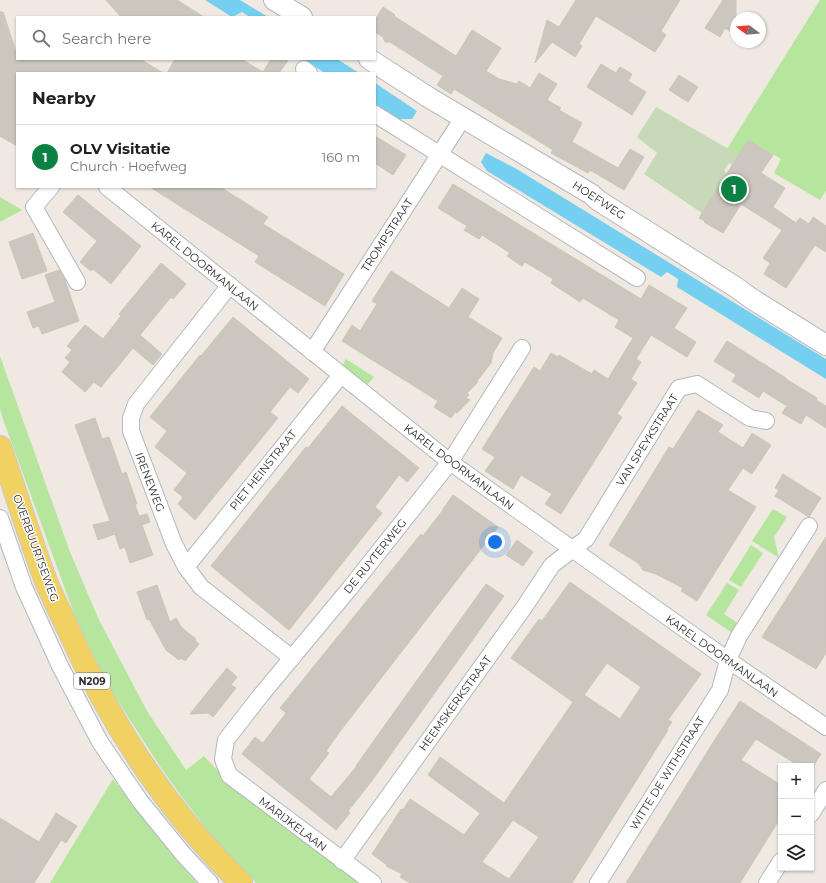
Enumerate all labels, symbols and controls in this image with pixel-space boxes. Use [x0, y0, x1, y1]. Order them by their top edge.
north arrow [730, 12, 766, 48]
search box [16, 16, 376, 60]
icon: search [30, 27, 52, 49]
text: Search here [62, 29, 151, 48]
text: Nearby [32, 88, 96, 108]
text: OLV Visitatie [70, 139, 171, 158]
text: 1 [42, 149, 48, 165]
text: 160 m [322, 149, 360, 165]
text: Church · Hoefweg [70, 158, 187, 174]
pin: 1 [721, 174, 747, 204]
street label: HOEFWEG [570, 178, 628, 222]
street label: TROMPSTRAAT [358, 195, 416, 274]
street label: KAREL DOORMANLAAN [148, 218, 262, 314]
street label: VAN SPEYKSTRAAT [613, 391, 681, 489]
street label: KAREL DOORMANLAAN [401, 421, 517, 513]
street label: PIET HEINSTRAAT [226, 427, 300, 513]
street label: IRENEWEG [132, 450, 168, 514]
street label: OVERBUURTSEWEG [10, 492, 62, 604]
street label: DE RUYTERWEG [341, 516, 409, 596]
your location [485, 532, 505, 552]
street label: KAREL DOORMANLAAN [663, 612, 781, 700]
street label: HEEMSKERKSTRAAT [416, 652, 495, 753]
road number: N209 [74, 673, 110, 689]
street label: WITTE DE WITHSTRAAT [626, 713, 708, 832]
map controls [778, 763, 814, 871]
button: + [778, 763, 814, 799]
street label: MARIJKELAAN [256, 794, 330, 854]
button: − [778, 799, 814, 835]
button: layers [778, 835, 814, 871]

